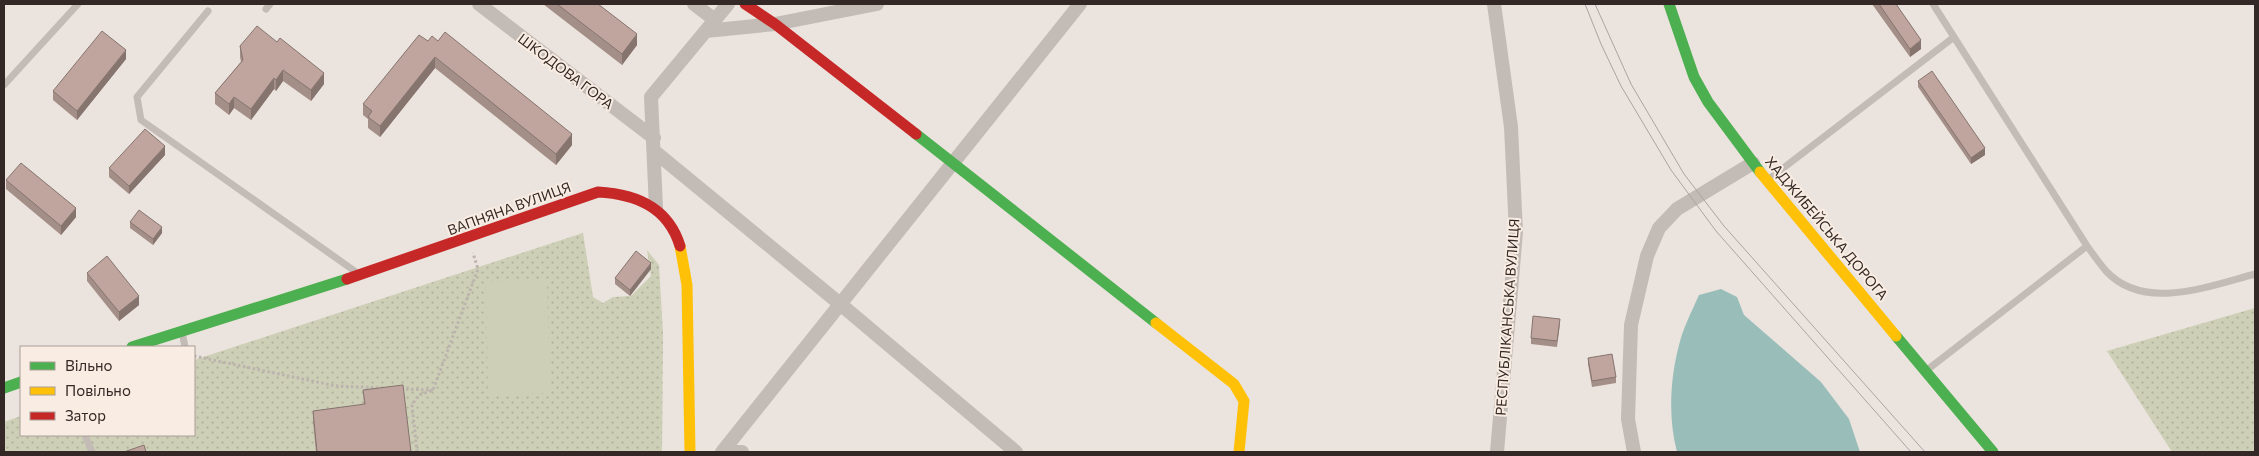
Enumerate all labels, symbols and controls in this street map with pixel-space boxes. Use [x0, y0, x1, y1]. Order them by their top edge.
street label: ШКОДОВА ГОРА [515, 30, 617, 113]
street label: ХАДЖИБЕЙСЬКА ДОРОГА [1762, 153, 1892, 303]
street label: ВАПНЯНА ВУЛИЦЯ [445, 178, 573, 238]
street label: РЕСПУБЛІКАНСЬКА ВУЛИЦЯ [1492, 218, 1522, 416]
legend [20, 346, 195, 436]
text: Вільно [65, 356, 112, 374]
text: Повільно [65, 381, 131, 399]
text: Затор [65, 406, 106, 424]

